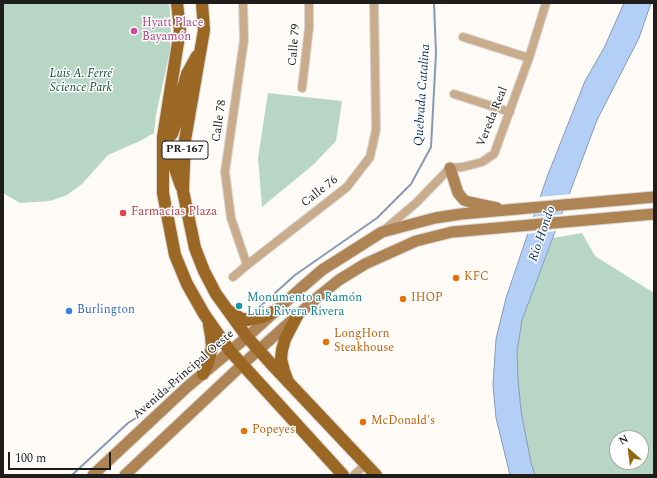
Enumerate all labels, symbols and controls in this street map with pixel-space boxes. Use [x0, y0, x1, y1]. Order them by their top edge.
place label: Hyatt Place Bayamón [142, 17, 203, 45]
street label: Calle 79 [286, 23, 304, 67]
marker: Hyatt Place Bayamón [129, 26, 139, 36]
water label: Quebrada Catalina [412, 43, 434, 147]
park label: Luis A. Ferré Science Park [50, 68, 112, 96]
street label: Vereda Real [474, 85, 512, 149]
street label: Calle 78 [210, 99, 230, 143]
road number: PR-167 [162, 141, 208, 159]
street label: Calle 76 [299, 173, 341, 211]
water label: Río Hondo [526, 204, 560, 264]
place label: Farmacias Plaza [131, 206, 217, 220]
marker: Farmacias Plaza [118, 208, 128, 218]
place label: KFC [464, 271, 489, 285]
marker: KFC [451, 273, 461, 283]
place label: Monumento a Ramón Luis Rivera Rivera [247, 292, 362, 320]
place label: IHOP [411, 292, 443, 306]
marker: IHOP [398, 294, 408, 304]
marker: Monumento a Ramón Luis Rivera Rivera [234, 301, 244, 311]
place label: Burlington [77, 304, 135, 318]
marker: Burlington [64, 306, 74, 316]
street label: Avenida Principal Oeste [131, 327, 237, 423]
place label: LongHorn Steakhouse [334, 328, 394, 356]
marker: LongHorn Steakhouse [321, 337, 331, 347]
place label: McDonald's [371, 415, 435, 429]
marker: McDonald's [358, 417, 368, 427]
place label: Popeyes [252, 424, 295, 438]
marker: Popeyes [239, 426, 249, 436]
north arrow [609, 430, 649, 470]
text: N [616, 430, 632, 449]
scale bar [10, 444, 113, 470]
text: 100 m [15, 449, 46, 468]

